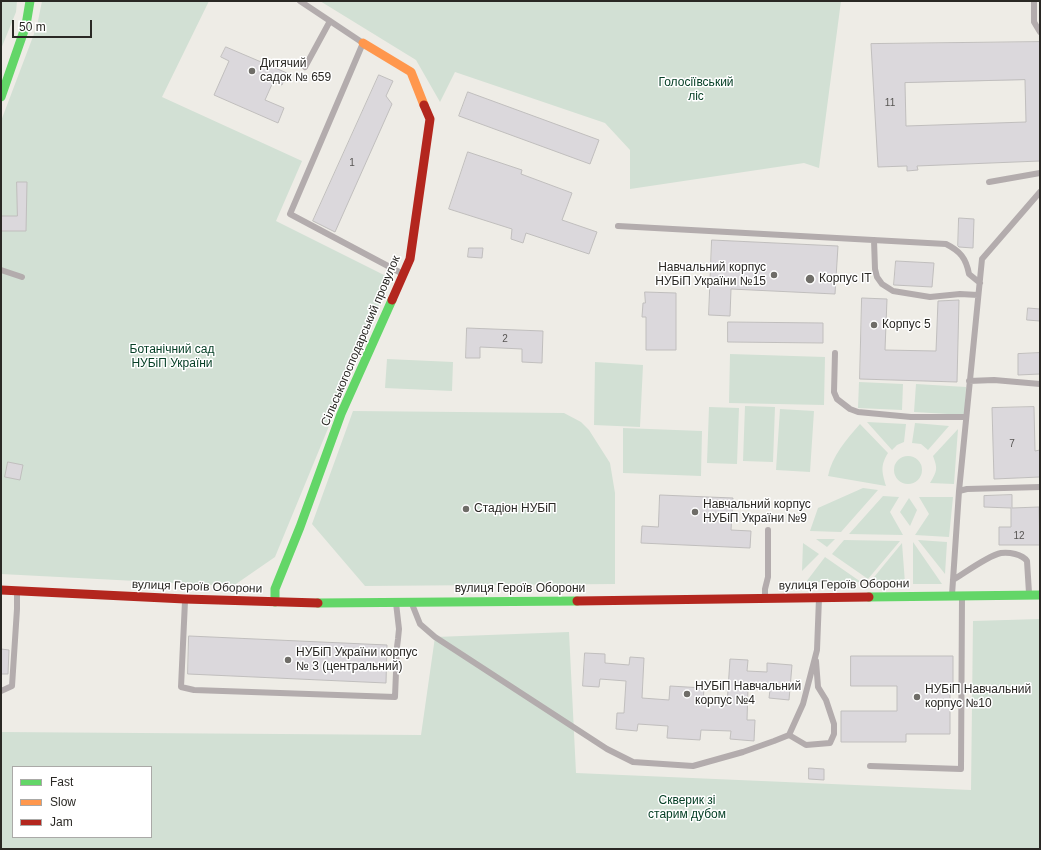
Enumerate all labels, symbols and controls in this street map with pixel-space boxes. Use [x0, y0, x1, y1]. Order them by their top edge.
scale bar [14, 12, 94, 38]
text: 50 m [19, 20, 46, 34]
place label: Дитячий садок № 659 [260, 57, 331, 85]
marker: Дитячий садок № 659 [247, 66, 257, 76]
park label: Голосіївський ліс [658, 76, 734, 104]
house number: 11 [885, 97, 895, 109]
house number: 1 [349, 157, 355, 169]
street label: Сільськогосподарський провулок [318, 254, 404, 428]
place label: Навчальний корпус НУБіП України №15 [655, 261, 766, 289]
marker: Навчальний корпус НУБіП України №15 [769, 270, 779, 280]
place label: Корпус ІТ [819, 272, 872, 286]
marker: Корпус ІТ [804, 273, 816, 285]
place label: Корпус 5 [882, 318, 931, 332]
marker: Корпус 5 [869, 320, 879, 330]
house number: 2 [502, 333, 508, 345]
park label: Ботанічний сад НУБіП України [130, 343, 214, 371]
house number: 7 [1009, 438, 1015, 450]
place label: Навчальний корпус НУБіП України №9 [703, 498, 811, 526]
place label: Стадіон НУБіП [474, 502, 556, 516]
marker: Стадіон НУБіП [461, 504, 471, 514]
marker: Навчальний корпус НУБіП України №9 [690, 507, 700, 517]
house number: 12 [1013, 530, 1025, 542]
street label: вулиця Героїв Оборони [779, 577, 909, 593]
street label: вулиця Героїв Оборони [132, 578, 262, 596]
street label: вулиця Героїв Оборони [455, 582, 585, 596]
place label: НУБіП України корпус № 3 (центральний) [296, 646, 418, 674]
marker: НУБіП України корпус № 3 (центральний) [283, 655, 293, 665]
place label: НУБіП Навчальний корпус №4 [695, 680, 801, 708]
place label: НУБіП Навчальний корпус №10 [925, 683, 1031, 711]
marker: НУБіП Навчальний корпус №4 [682, 689, 692, 699]
marker: НУБіП Навчальний корпус №10 [912, 692, 922, 702]
legend [12, 766, 152, 838]
text: Fast [50, 775, 73, 789]
park label: Скверик зі старим дубом [648, 794, 726, 822]
text: Slow [50, 795, 76, 809]
text: Jam [50, 815, 73, 829]

